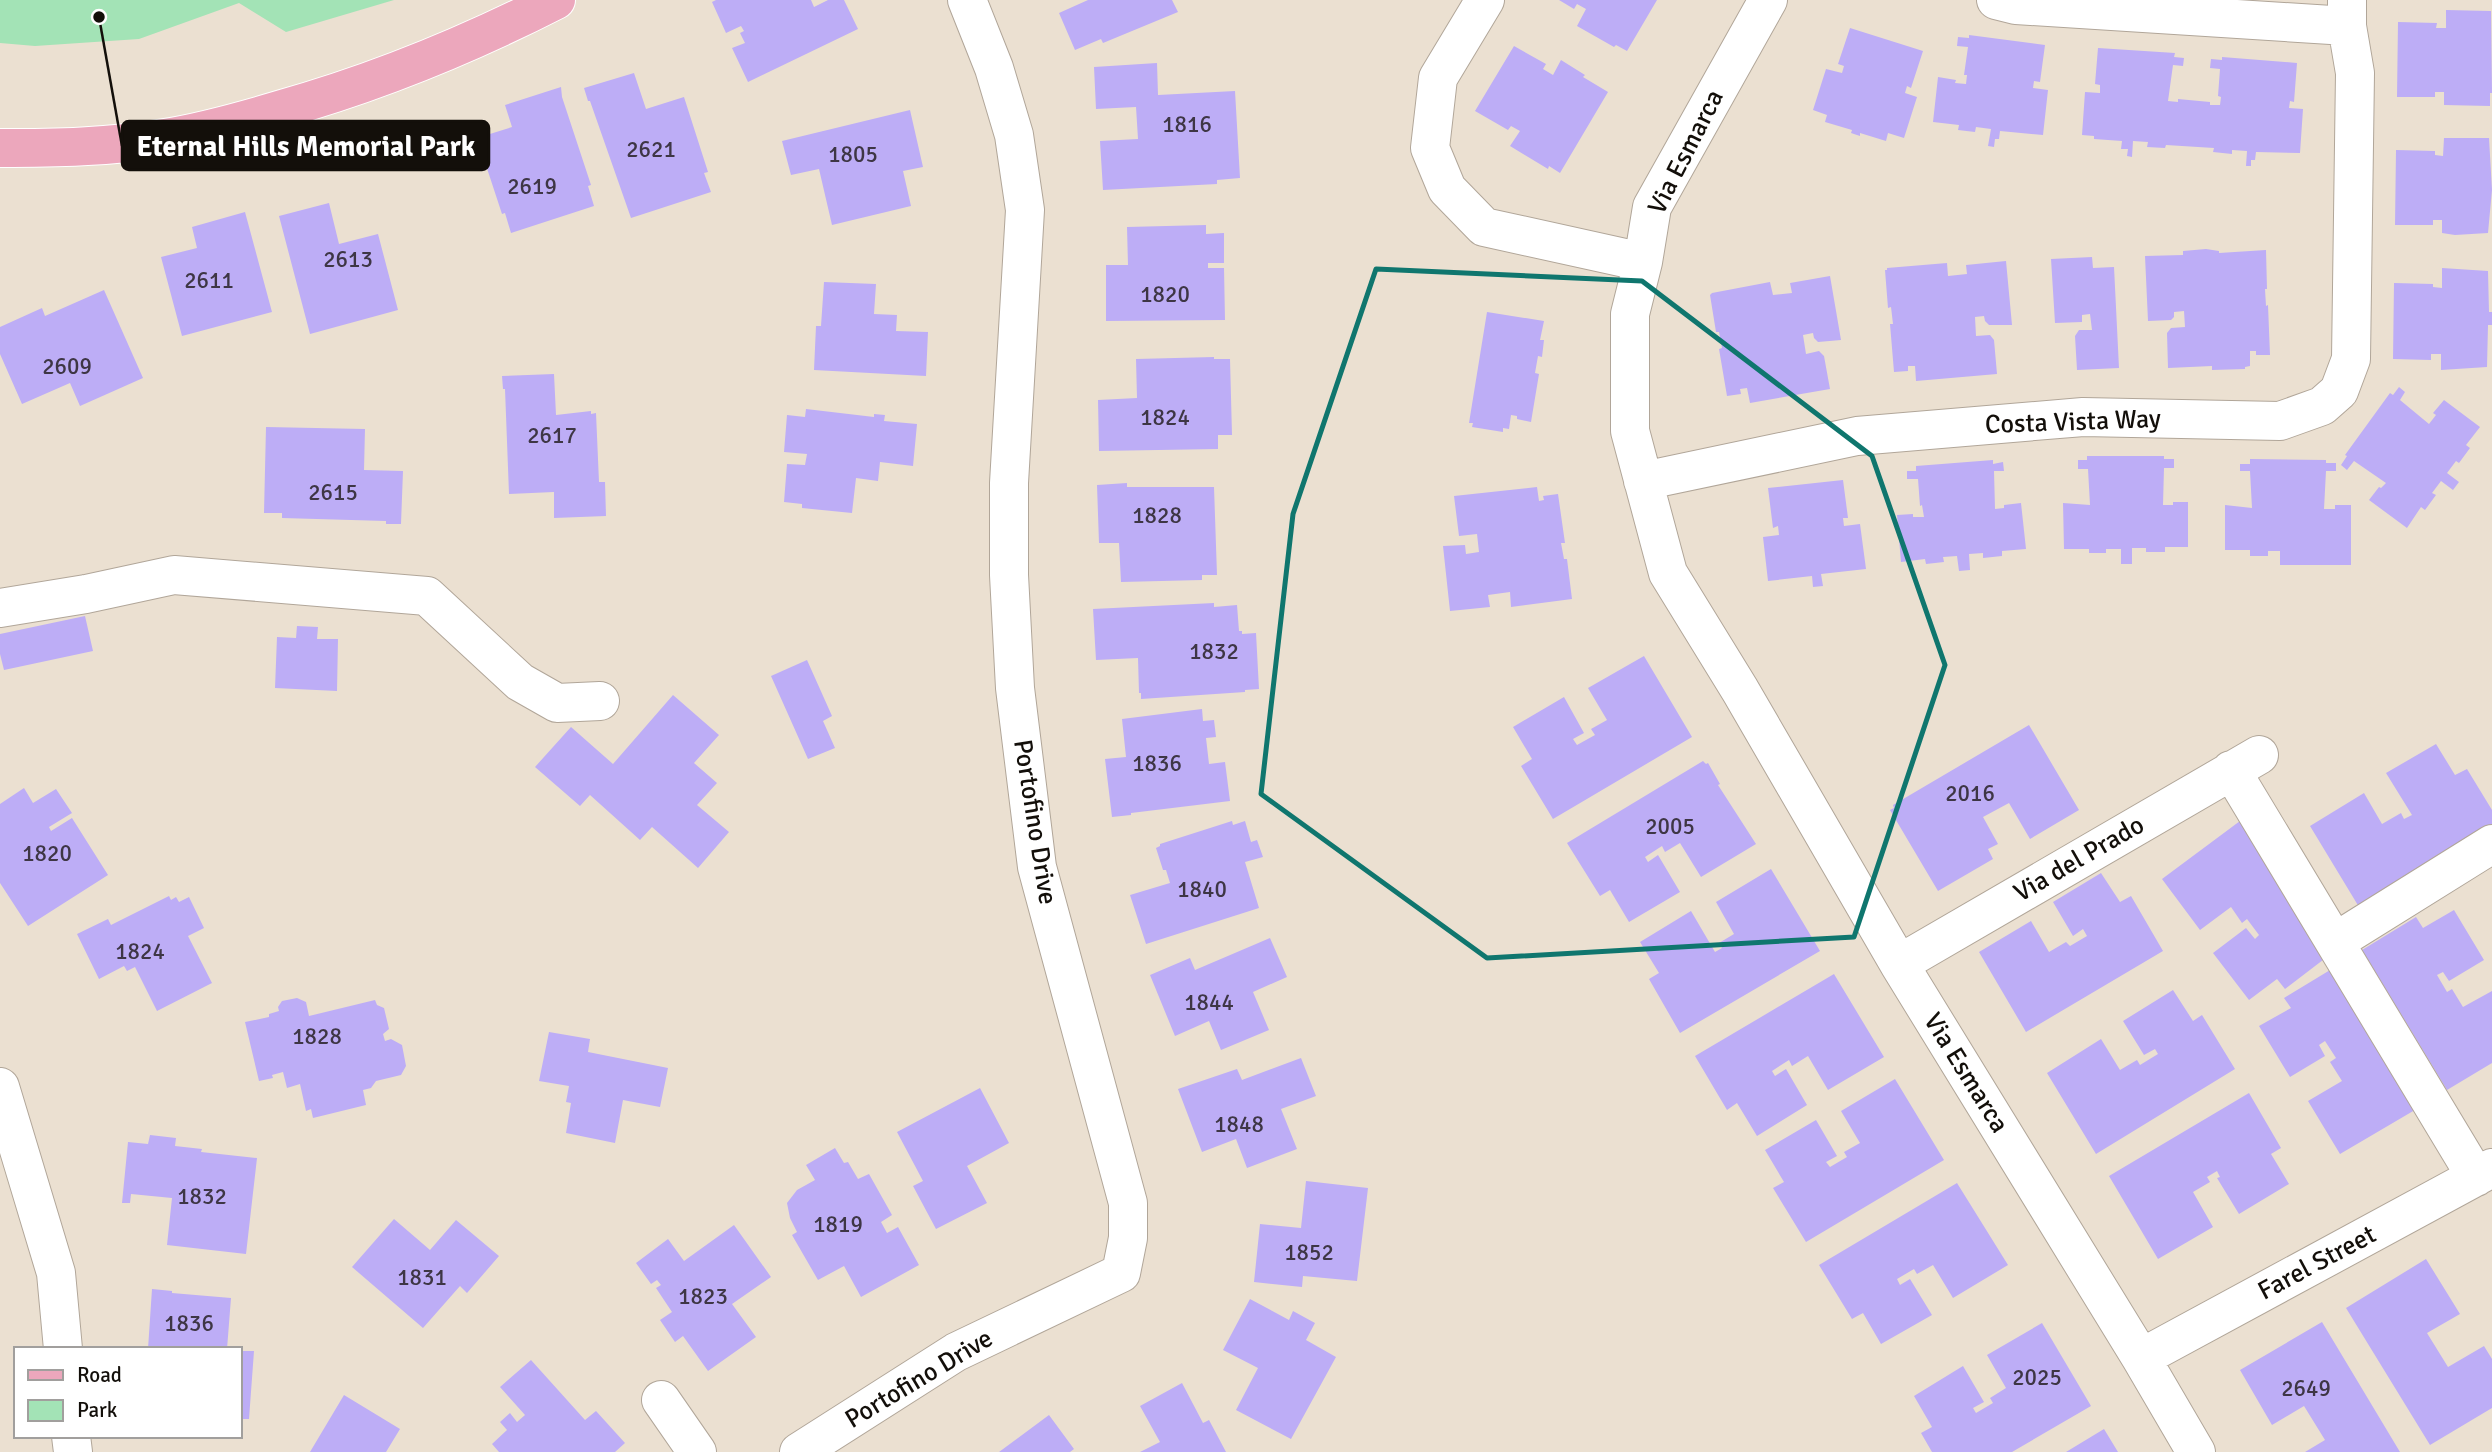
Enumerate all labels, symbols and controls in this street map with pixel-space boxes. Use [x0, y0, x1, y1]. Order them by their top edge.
street label: Via Esmarca [1641, 84, 1731, 220]
house number: 1816 [1162, 110, 1212, 139]
callout: Eternal Hills Memorial Park [122, 121, 489, 170]
text: Eternal Hills Memorial Park [137, 130, 476, 164]
house number: 2621 [626, 135, 676, 164]
house number: 1805 [828, 140, 878, 169]
house number: 2619 [507, 172, 557, 201]
house number: 2613 [323, 245, 373, 274]
house number: 2611 [184, 266, 234, 295]
house number: 1820 [1140, 280, 1190, 309]
house number: 2609 [42, 352, 92, 381]
house number: 1824 [1140, 403, 1190, 432]
street label: Costa Vista Way [1985, 403, 2161, 441]
house number: 2617 [527, 421, 577, 450]
house number: 2615 [308, 478, 358, 507]
house number: 1828 [1132, 501, 1182, 530]
house number: 1832 [1189, 637, 1239, 666]
street label: Portofino Drive [1006, 737, 1064, 907]
house number: 1836 [1132, 749, 1182, 778]
house number: 2016 [1945, 779, 1995, 808]
street label: Via del Prado [2008, 809, 2150, 909]
house number: 2005 [1645, 812, 1695, 841]
house number: 1820 [22, 839, 72, 868]
house number: 1840 [1177, 875, 1227, 904]
house number: 1824 [115, 937, 165, 966]
house number: 1844 [1184, 988, 1234, 1017]
street label: Via Esmarca [1917, 1007, 2015, 1139]
house number: 1828 [292, 1022, 342, 1051]
house number: 1848 [1214, 1110, 1264, 1139]
house number: 1832 [177, 1182, 227, 1211]
house number: 1819 [813, 1210, 863, 1239]
street label: Farel Street [2253, 1219, 2381, 1307]
house number: 1852 [1284, 1238, 1334, 1267]
house number: 1831 [397, 1263, 447, 1292]
house number: 1823 [678, 1282, 728, 1311]
house number: 1836 [164, 1309, 214, 1338]
street label: Portofino Drive [839, 1322, 999, 1436]
legend [14, 1347, 242, 1438]
text: Road [77, 1362, 122, 1388]
house number: 2025 [2012, 1363, 2062, 1392]
house number: 2649 [2281, 1374, 2331, 1403]
text: Park [77, 1397, 118, 1423]

